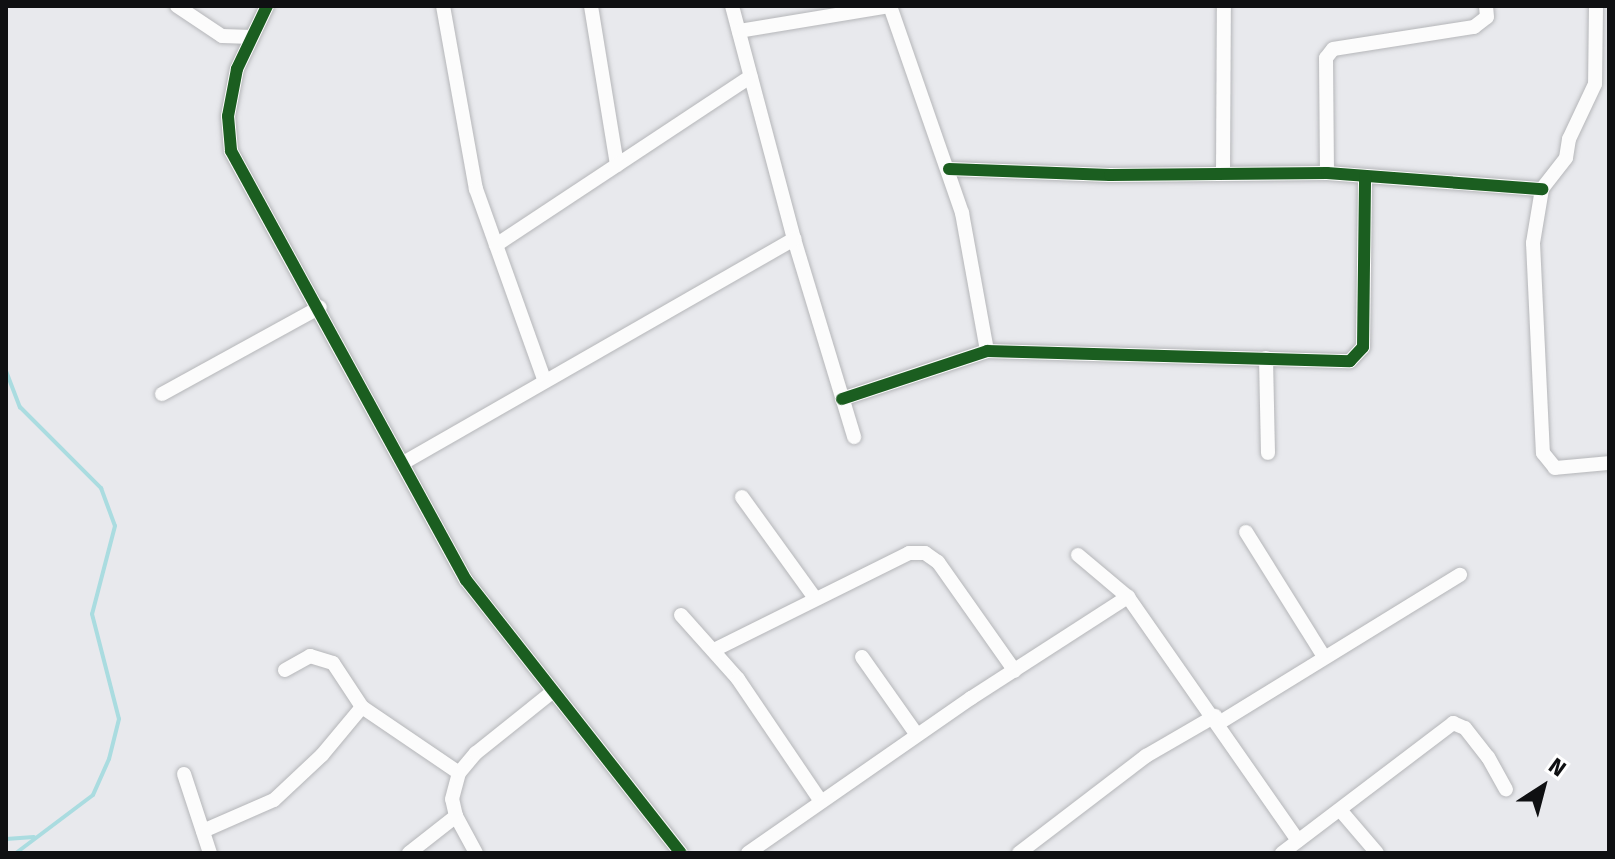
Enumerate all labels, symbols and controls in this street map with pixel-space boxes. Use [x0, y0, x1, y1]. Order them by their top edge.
north arrow [1503, 747, 1583, 827]
text: N [1544, 752, 1571, 782]

